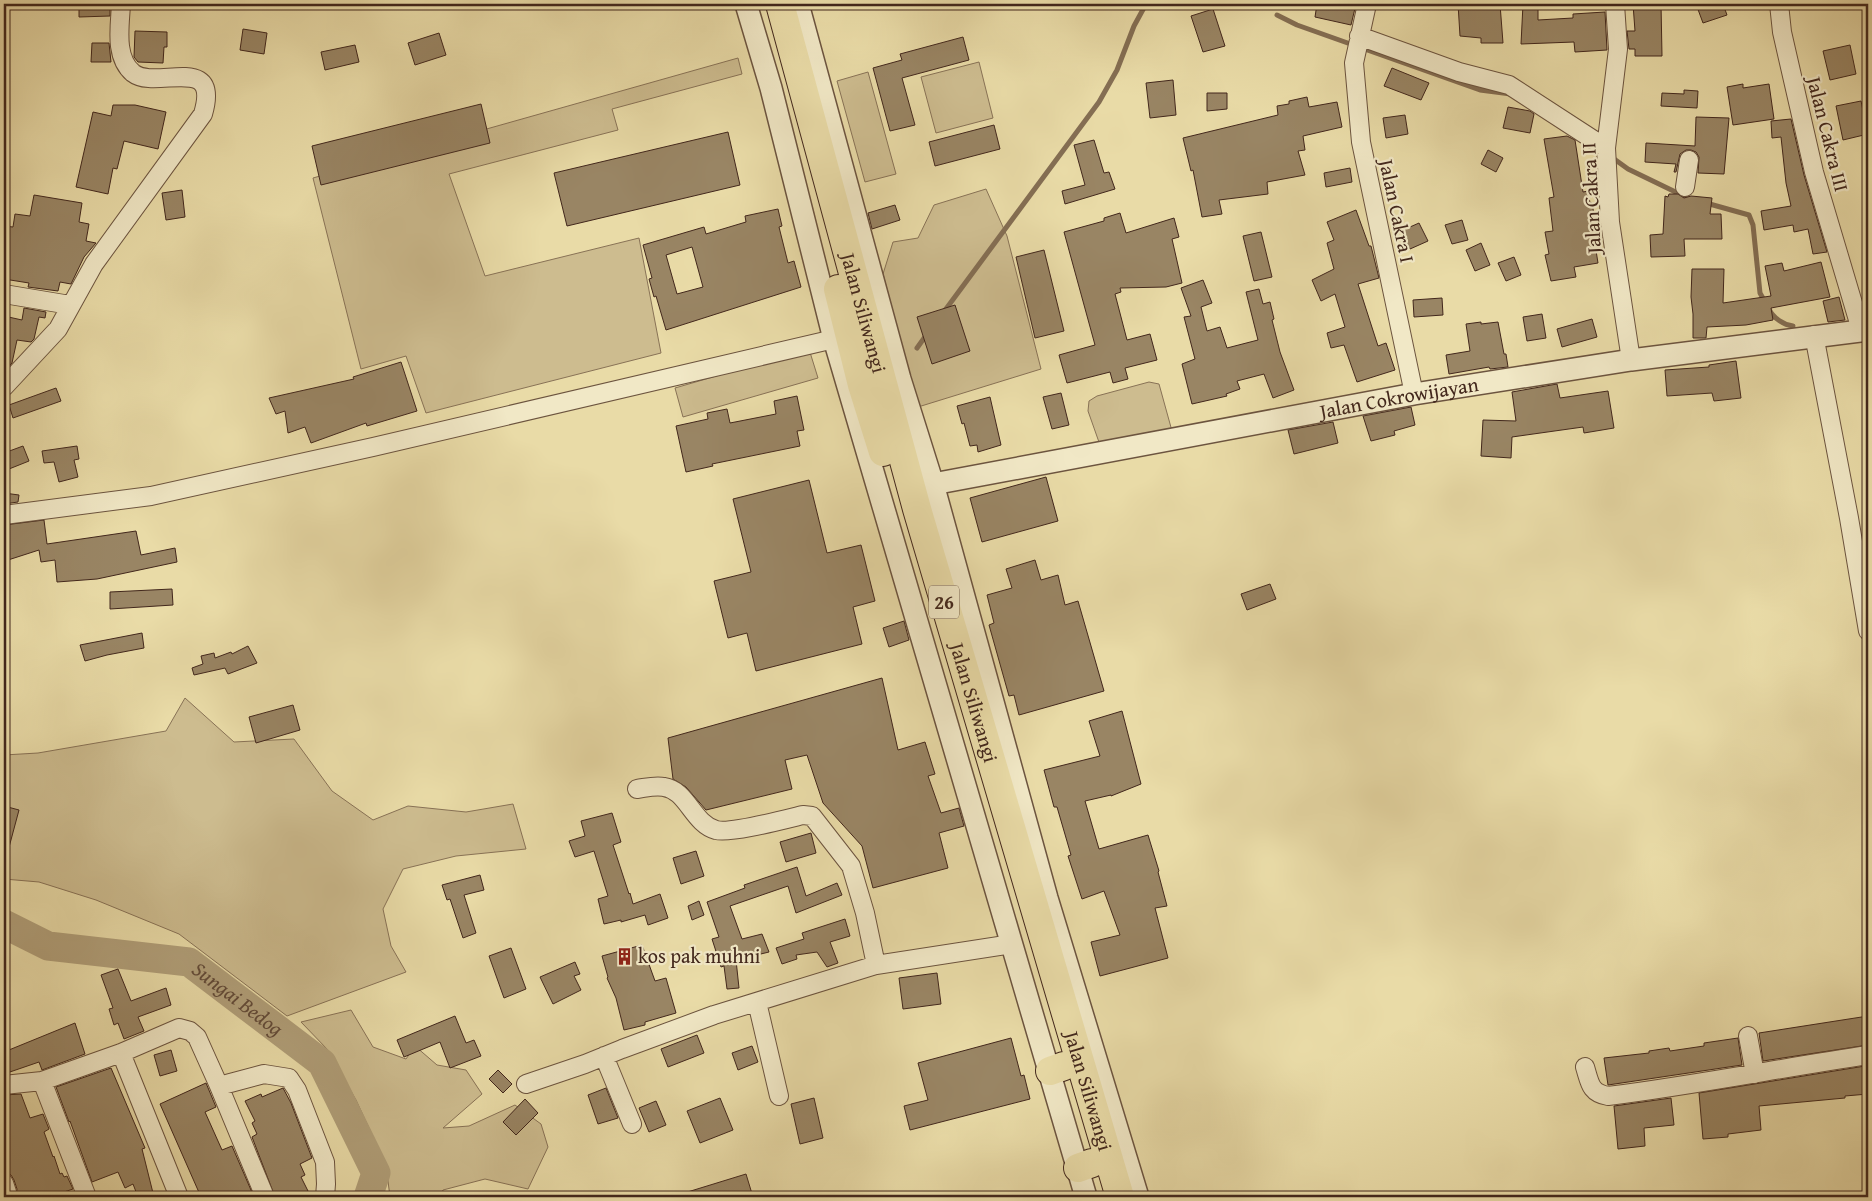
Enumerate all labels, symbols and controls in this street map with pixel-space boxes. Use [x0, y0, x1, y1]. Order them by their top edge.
street label: Jalan Cakra III [1800, 71, 1857, 194]
street label: Jalan Cakra II [1573, 142, 1608, 257]
street label: Jalan Cakra I [1372, 154, 1423, 265]
street label: Jalan Siliwangi [833, 247, 894, 376]
street label: Jalan Cokrowijayan [1314, 369, 1480, 426]
road number: 26 [929, 586, 959, 618]
street label: Jalan Siliwangi [942, 636, 1006, 766]
place label: kos pak muhni [638, 941, 761, 970]
building icon: kos pak muhni [614, 946, 634, 966]
water label: Sungai Bedog [186, 954, 290, 1044]
street label: Jalan Siliwangi [1057, 1025, 1121, 1154]

